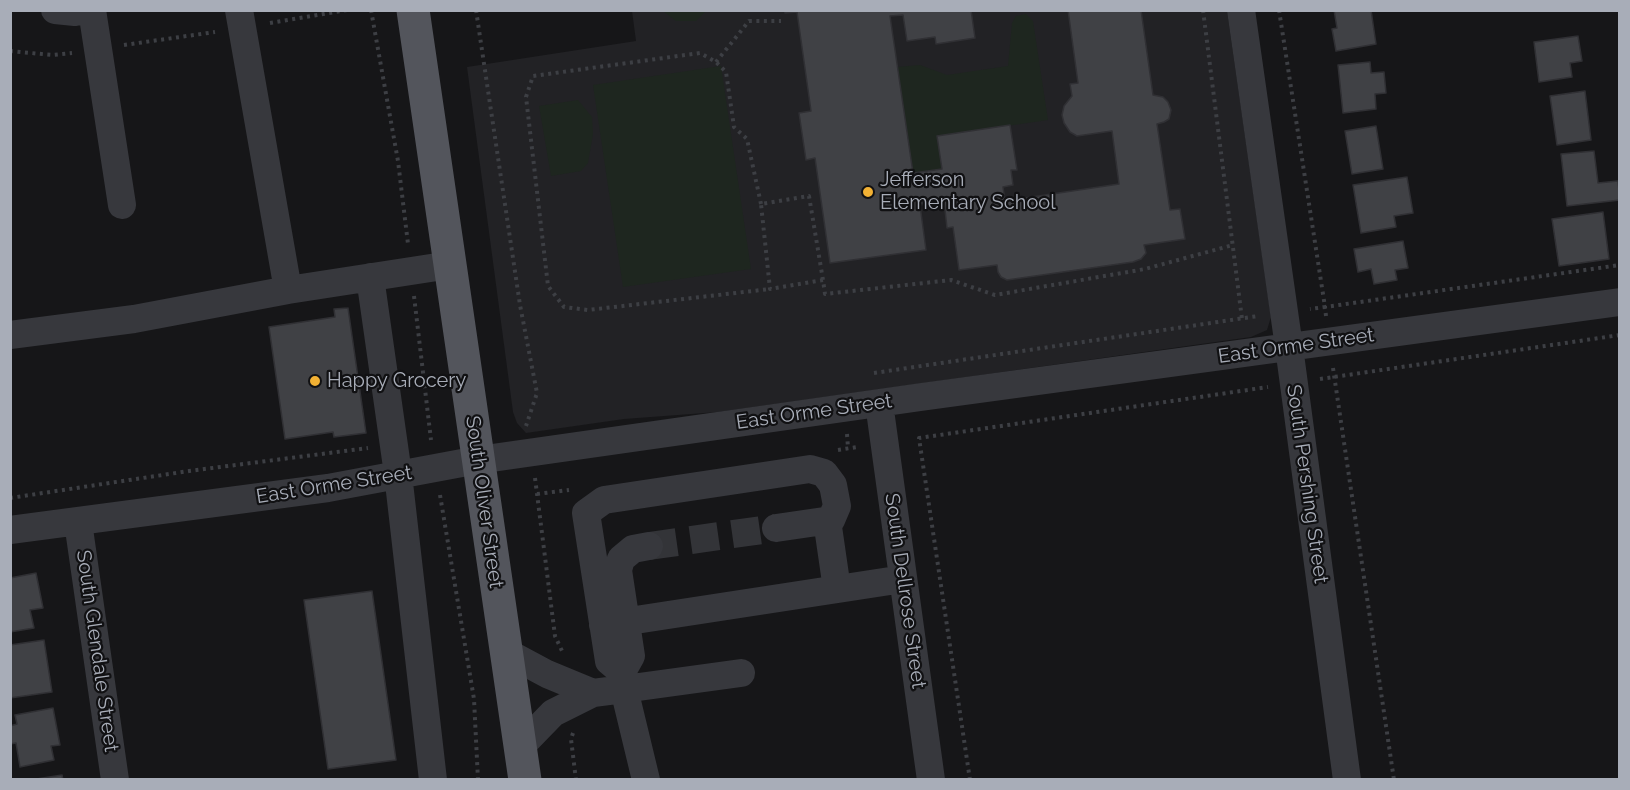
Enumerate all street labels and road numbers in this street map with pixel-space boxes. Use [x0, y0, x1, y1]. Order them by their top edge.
street label: East Orme Street [1217, 323, 1375, 369]
street label: South Pershing Street [1281, 383, 1333, 585]
street label: East Orme Street [735, 389, 893, 435]
street label: South Oliver Street [460, 414, 508, 590]
street label: East Orme Street [255, 461, 413, 509]
street label: South Dellrose Street [879, 492, 931, 690]
street label: South Glendale Street [71, 549, 123, 753]

